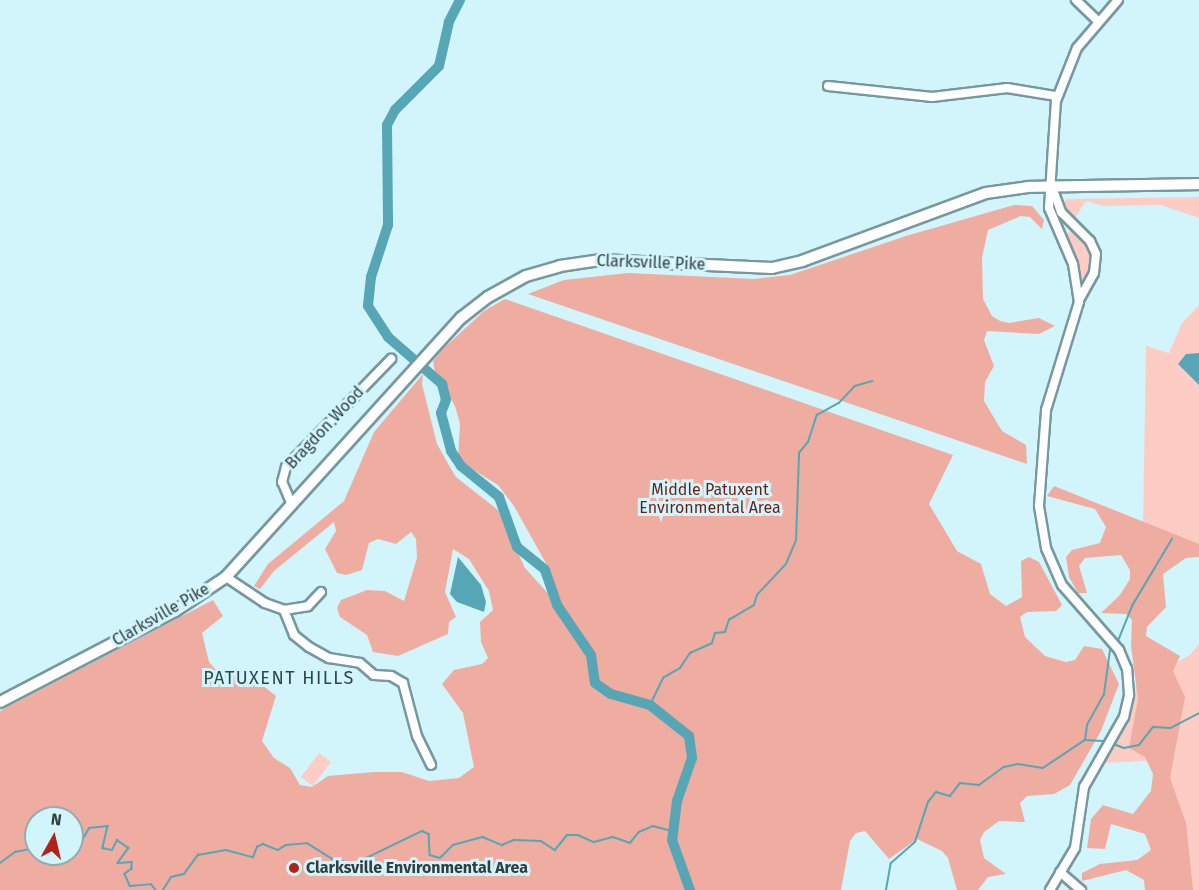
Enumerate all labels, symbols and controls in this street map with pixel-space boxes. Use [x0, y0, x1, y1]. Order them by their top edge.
street label: Clarksville Pike [596, 252, 706, 274]
street label: Bragdon Wood [282, 383, 368, 473]
park label: Middle Patuxent Environmental Area [639, 480, 781, 518]
street label: Clarksville Pike [109, 579, 213, 651]
district label: PATUXENT HILLS [203, 667, 355, 689]
north arrow [24, 806, 84, 866]
text: N [50, 810, 63, 830]
place label: Clarksville Environmental Area [306, 858, 528, 878]
marker: Clarksville Environmental Area [287, 861, 301, 875]

